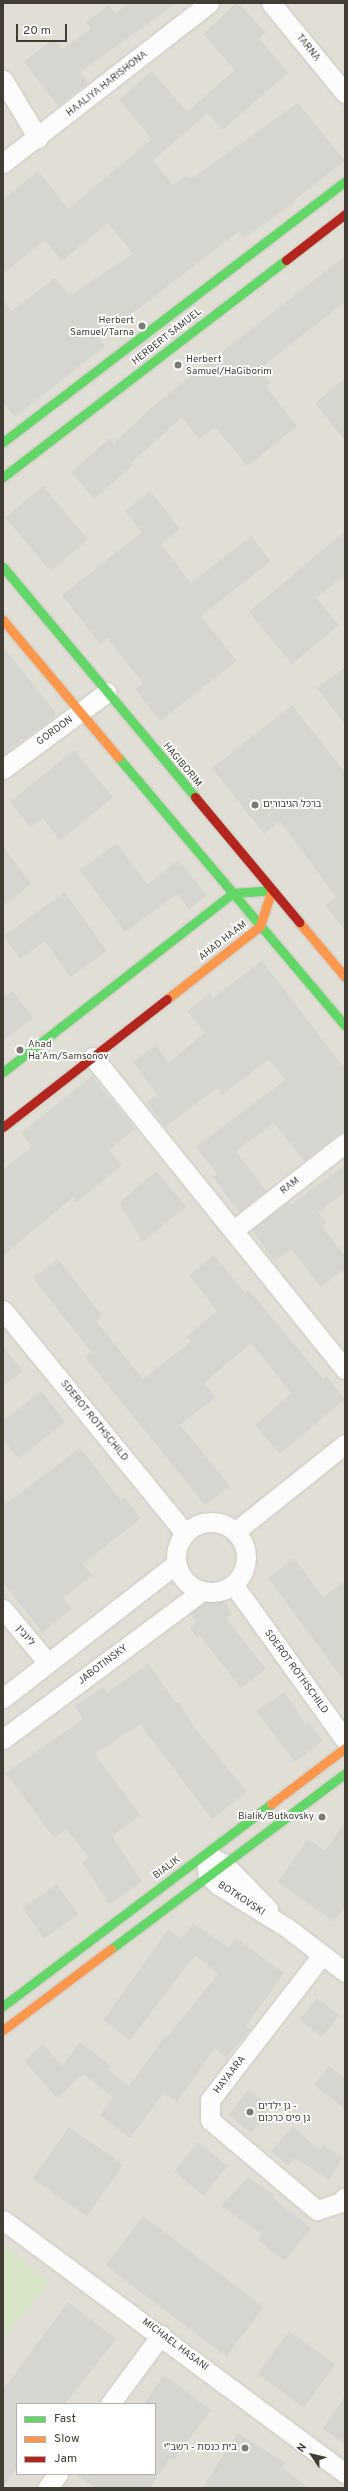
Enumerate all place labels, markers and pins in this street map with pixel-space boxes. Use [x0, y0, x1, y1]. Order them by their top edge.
place label: Herbert Samuel/Tarna [70, 314, 134, 338]
marker: Herbert Samuel/Tarna [137, 321, 147, 331]
place label: Herbert Samuel/HaGiborim [186, 353, 272, 376]
marker: Herbert Samuel/HaGiborim [173, 360, 183, 370]
place label: ברכל הגיבורים [263, 799, 322, 811]
marker: ברכל הגיבורים [250, 800, 260, 810]
place label: Ahad Ha'Am/Samsonov [28, 1038, 109, 1062]
marker: Ahad Ha'Am/Samsonov [15, 1045, 25, 1055]
place label: Bialik/Butkovsky [238, 1811, 314, 1823]
marker: Bialik/Butkovsky [317, 1812, 327, 1822]
place label: גן ילדים - גן פיס כרכום [258, 2100, 310, 2124]
marker: גן ילדים - גן פיס כרכום [245, 2107, 255, 2117]
place label: בית כנסת - רשב"י [163, 2442, 237, 2454]
marker: בית כנסת - רשב"י [240, 2443, 250, 2453]

